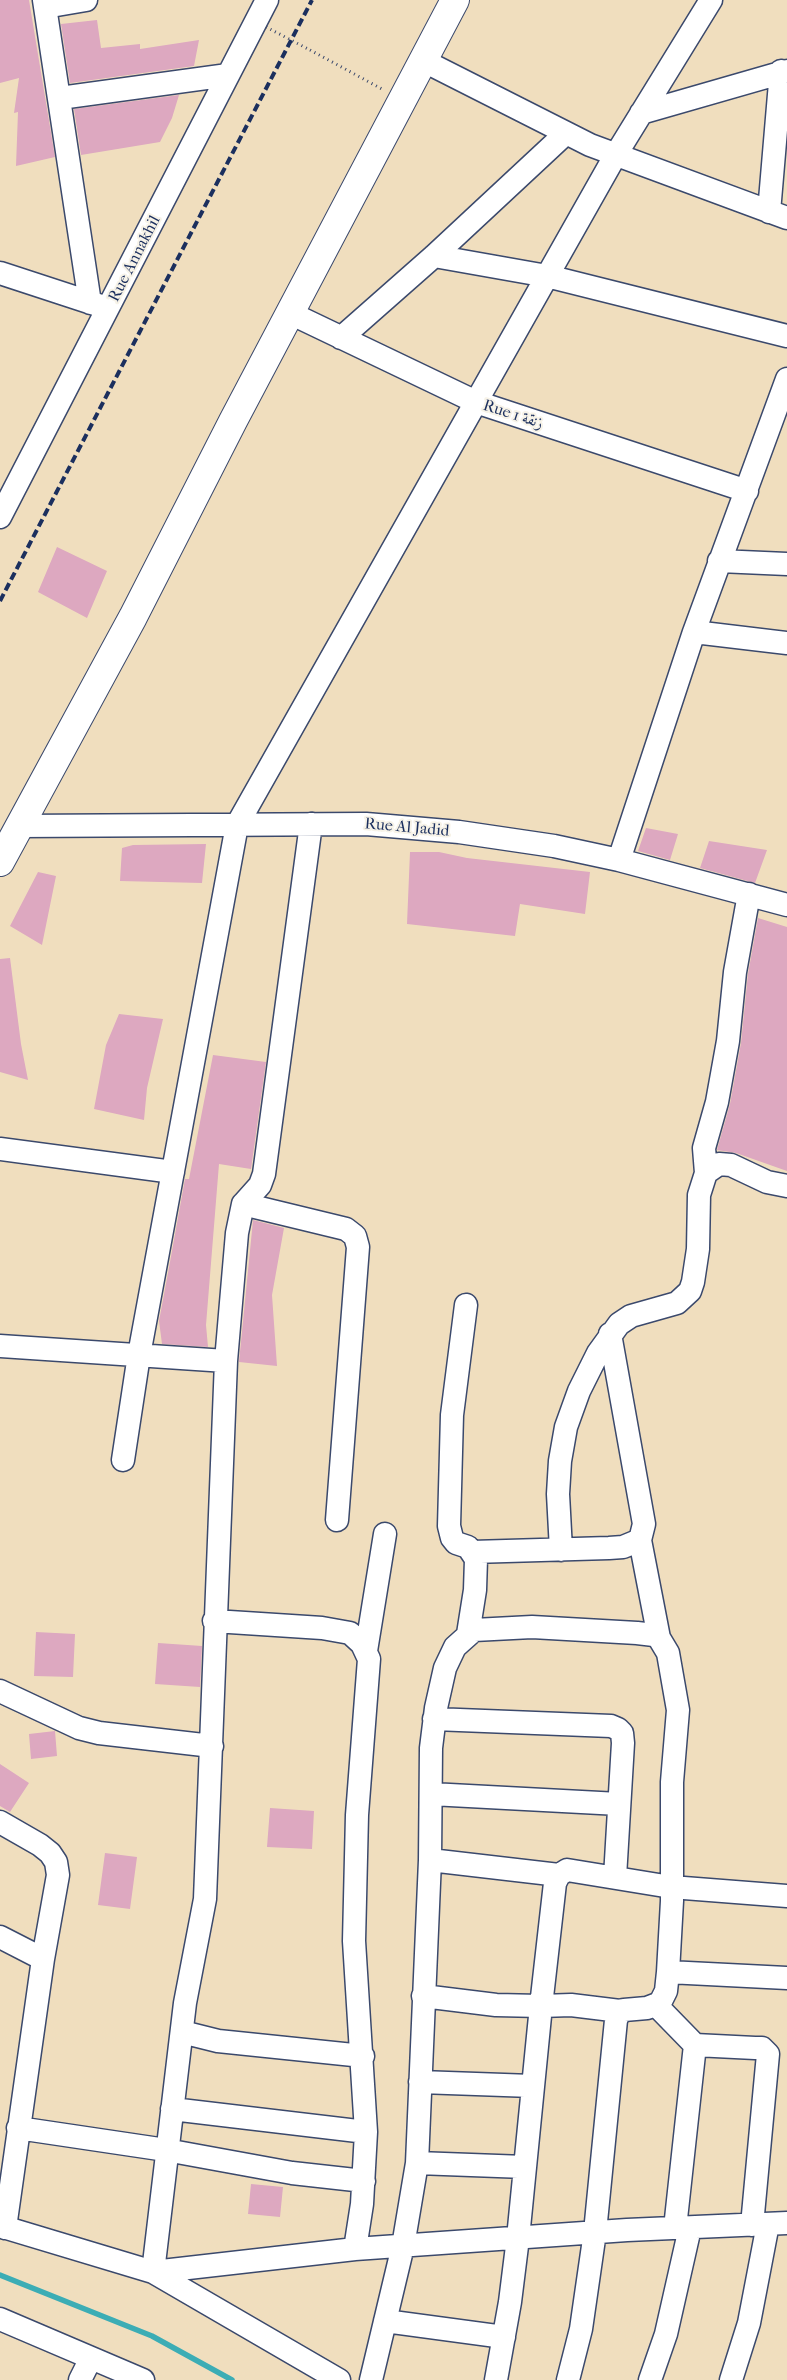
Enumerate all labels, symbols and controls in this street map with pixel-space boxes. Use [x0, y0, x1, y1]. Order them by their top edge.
street label: Rue Annakhil [105, 213, 165, 305]
street label: Rue 1 زنقة [480, 396, 546, 434]
street label: Rue Al Jadid [364, 815, 450, 841]

